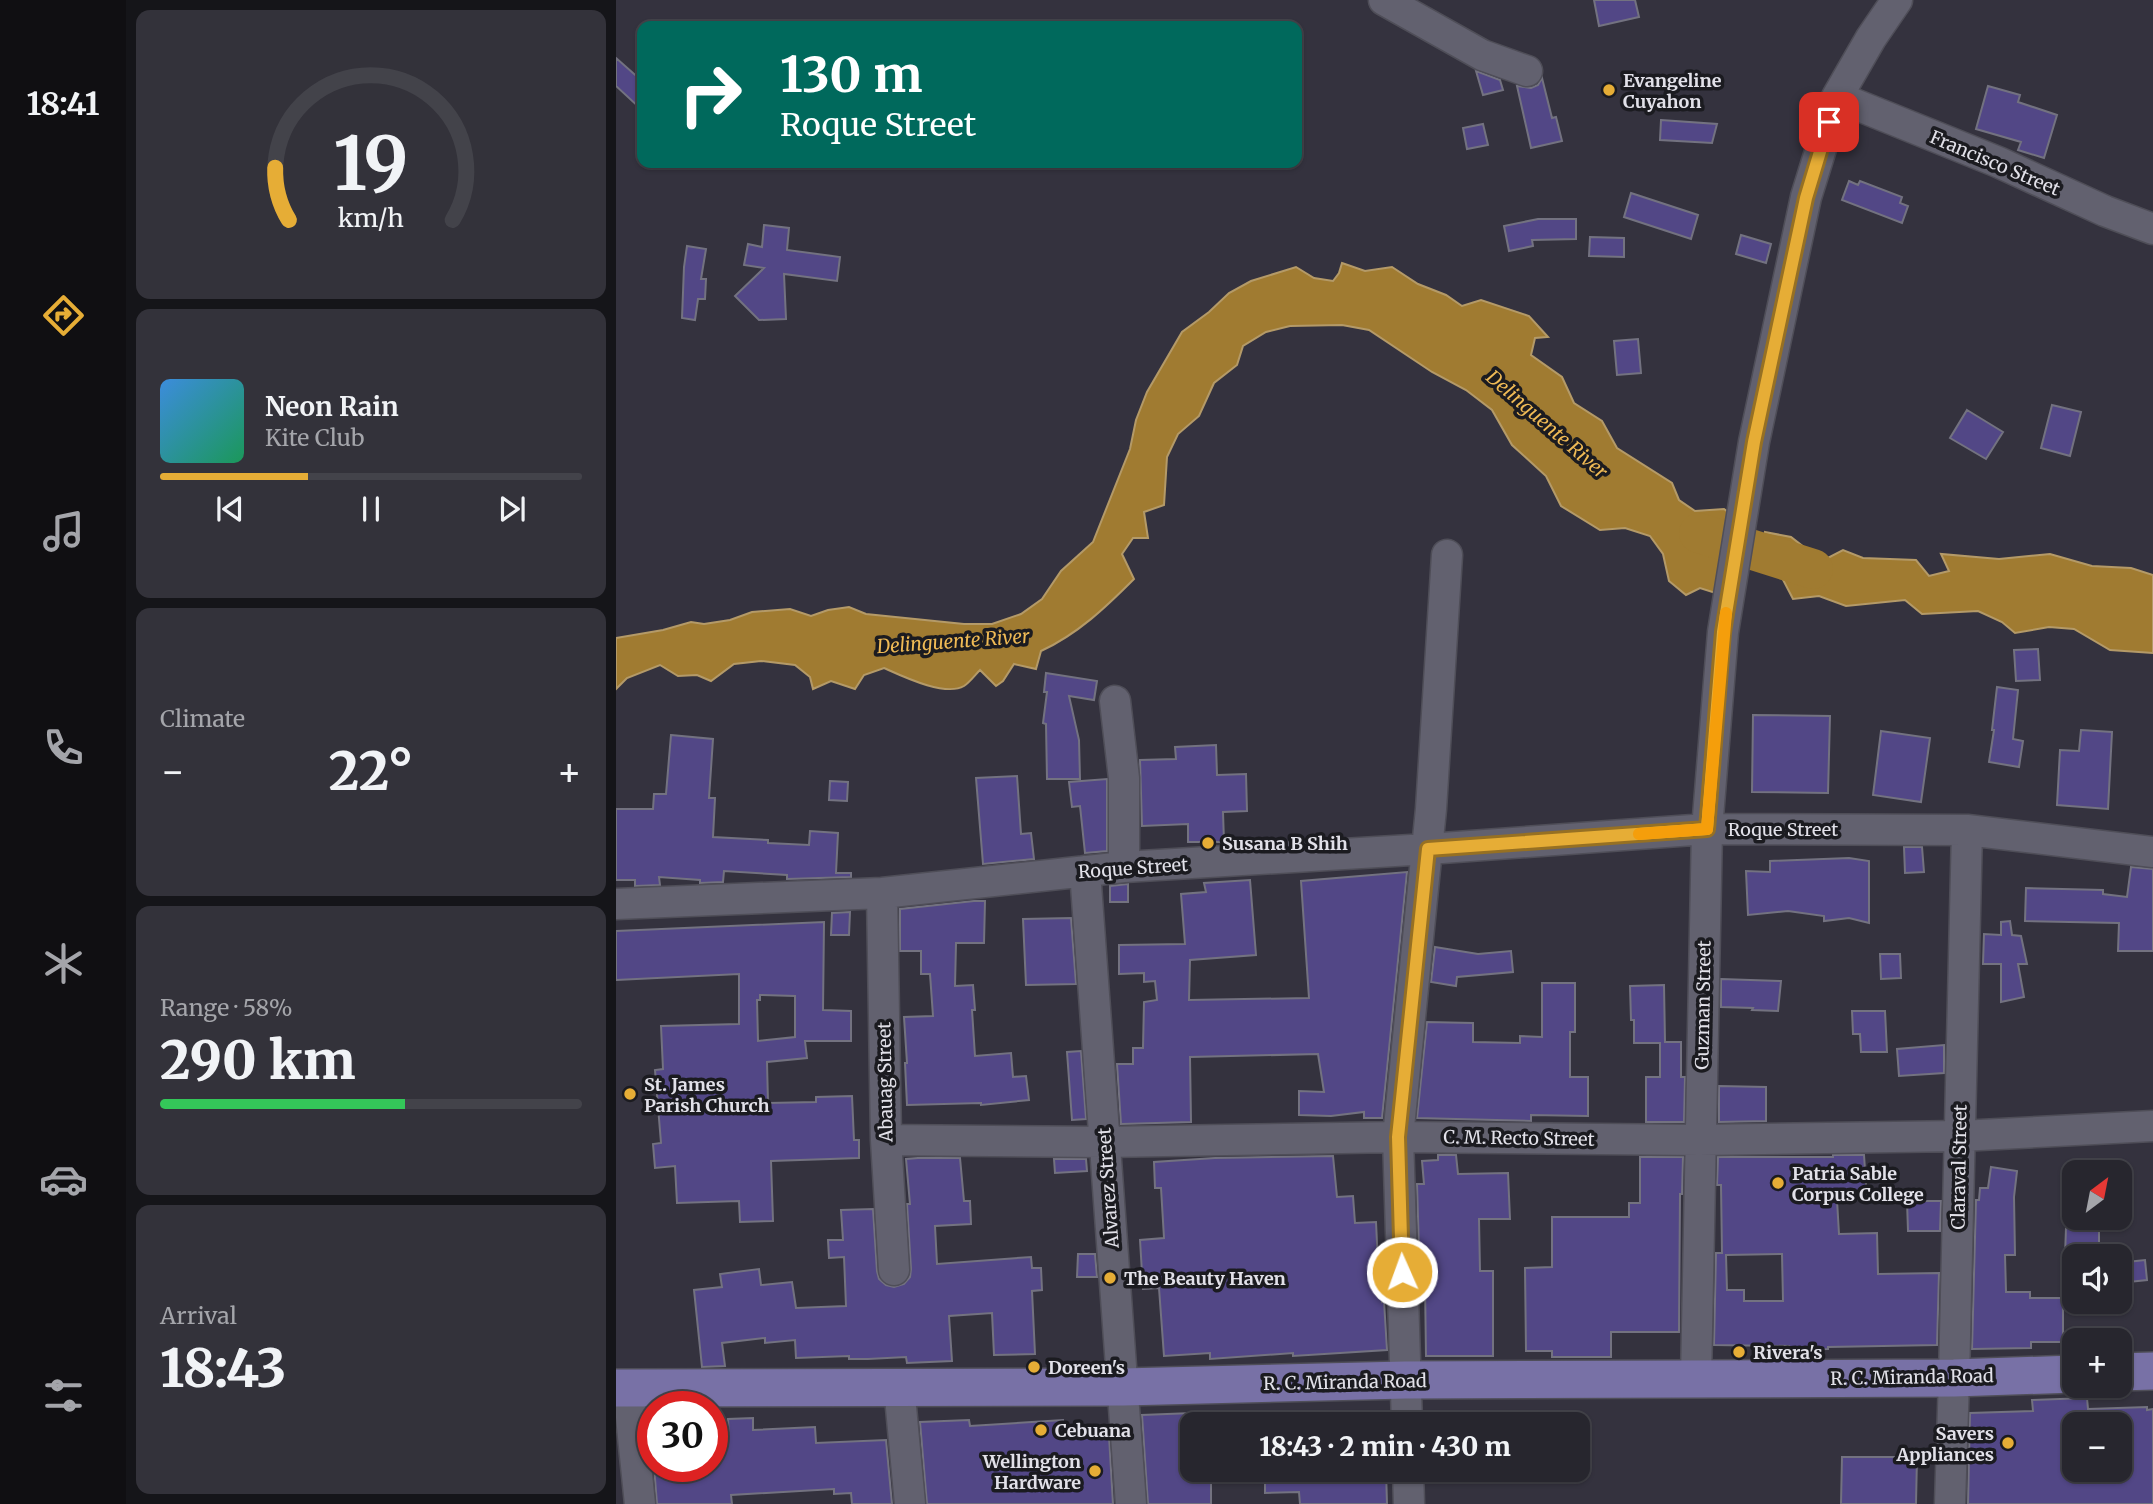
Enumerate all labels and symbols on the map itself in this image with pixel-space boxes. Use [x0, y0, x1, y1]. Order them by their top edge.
place label: Evangeline Cuyahon [1623, 69, 1722, 113]
marker: Evangeline Cuyahon [1601, 82, 1617, 98]
pin [1799, 92, 1859, 152]
street label: Francisco Street [1927, 125, 2063, 201]
water label: Delinguente River [1481, 364, 1613, 483]
water label: Delinguente River [875, 624, 1030, 658]
street label: Roque Street [1728, 818, 1838, 841]
place label: Susana B Shih [1222, 832, 1348, 855]
marker: Susana B Shih [1200, 835, 1216, 851]
street label: Roque Street [1077, 853, 1189, 883]
street label: Guzman Street [1690, 940, 1716, 1070]
street label: Abauag Street [872, 1022, 898, 1143]
place label: St. James Parish Church [644, 1073, 770, 1117]
marker: St. James Parish Church [622, 1086, 638, 1102]
street label: Claraval Street [1946, 1104, 1972, 1230]
street label: C. M. Recto Street [1443, 1125, 1595, 1151]
street label: Alvarez Street [1092, 1127, 1124, 1250]
north arrow [2062, 1160, 2132, 1230]
place label: Patria Sable Corpus College [1792, 1162, 1924, 1206]
marker: Patria Sable Corpus College [1770, 1175, 1786, 1191]
position arrow [1365, 1235, 1439, 1309]
place label: The Beauty Haven [1124, 1267, 1286, 1290]
marker: The Beauty Haven [1102, 1270, 1118, 1286]
place label: Rivera's [1753, 1341, 1823, 1364]
marker: Rivera's [1731, 1344, 1747, 1360]
place label: Doreen's [1048, 1356, 1125, 1379]
marker: Doreen's [1026, 1359, 1042, 1375]
street label: R. C. Miranda Road [1830, 1364, 1994, 1390]
street label: R. C. Miranda Road [1263, 1369, 1427, 1395]
speed limit sign: 30 [637, 1391, 728, 1482]
place label: Cebuana [1055, 1419, 1131, 1442]
marker: Cebuana [1033, 1422, 1049, 1438]
place label: Savers Appliances [1896, 1422, 1994, 1466]
marker: Savers Appliances [2000, 1435, 2016, 1451]
place label: Wellington Hardware [982, 1450, 1081, 1494]
marker: Wellington Hardware [1087, 1463, 1103, 1479]

